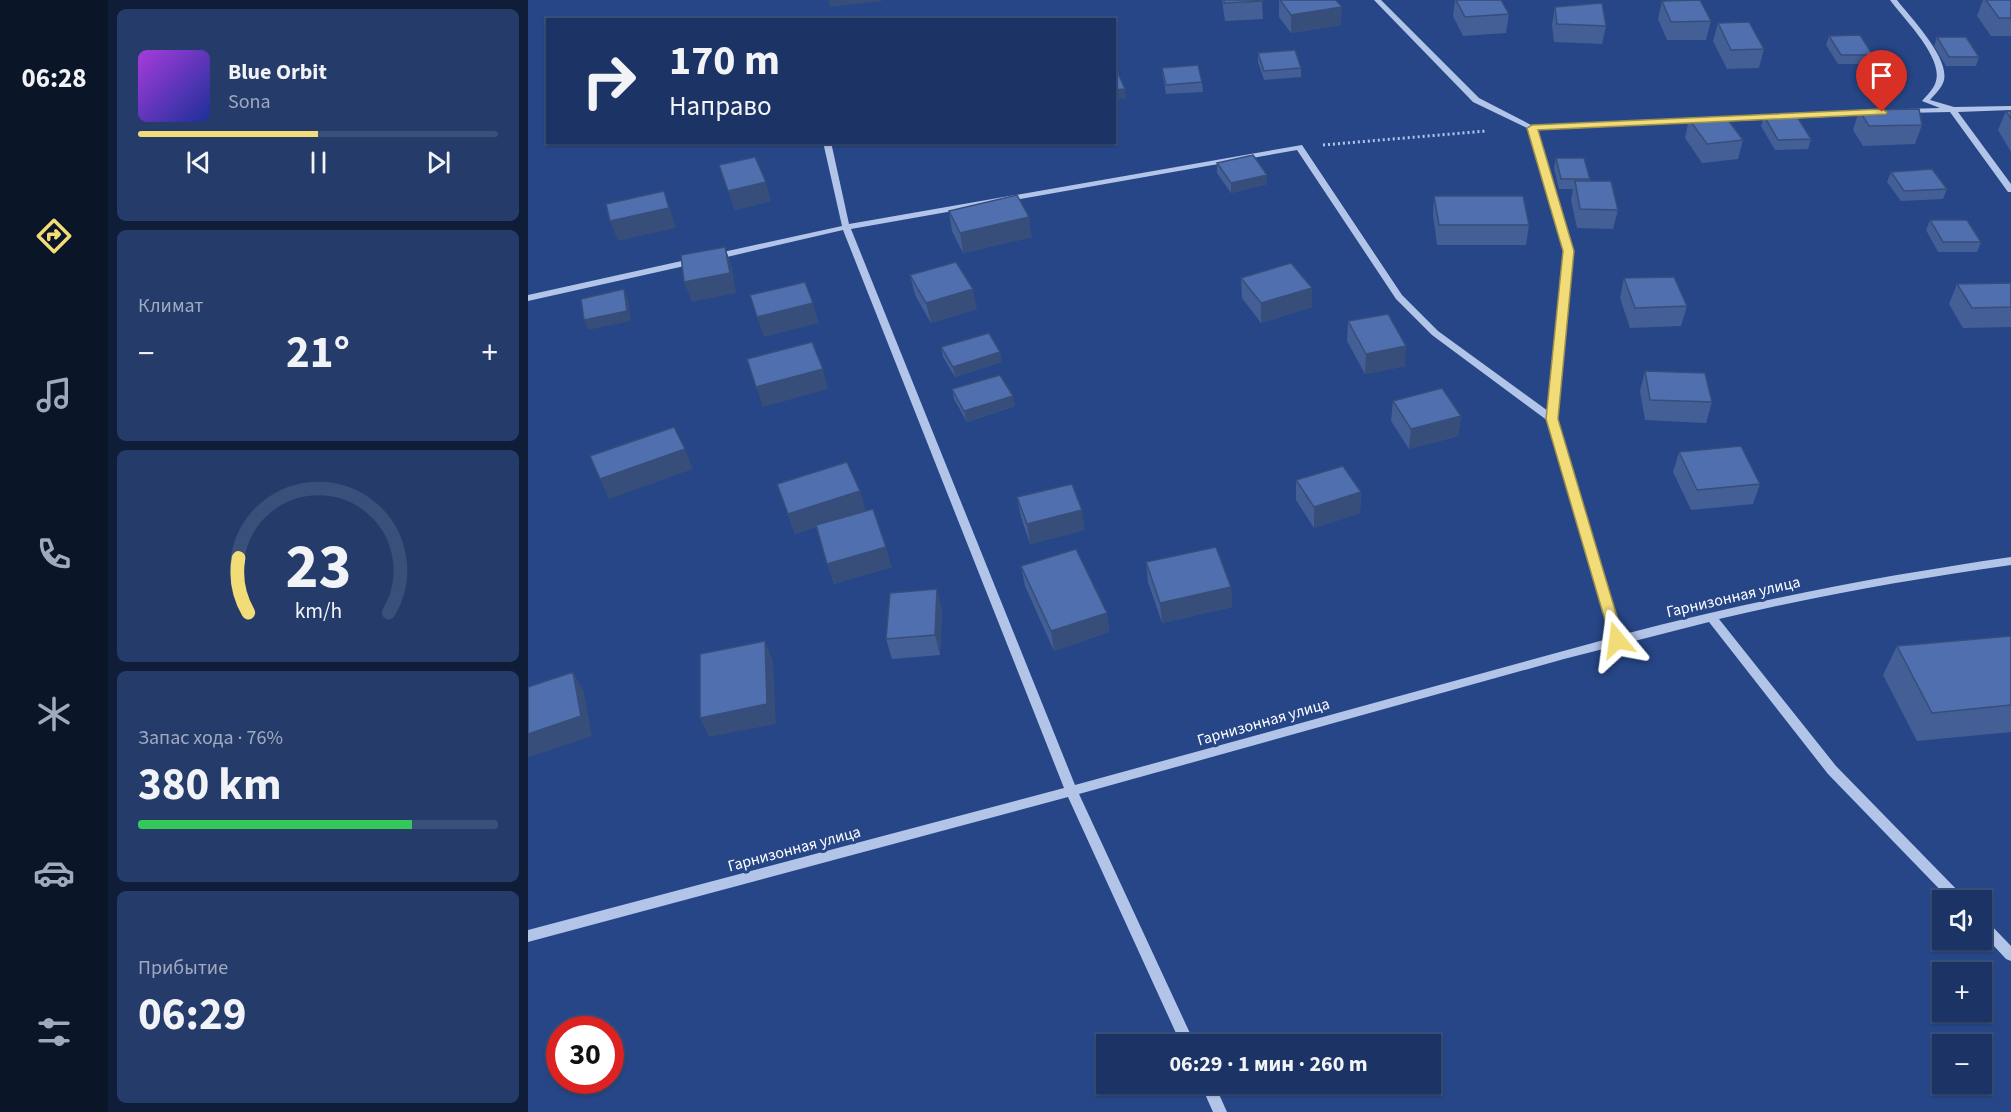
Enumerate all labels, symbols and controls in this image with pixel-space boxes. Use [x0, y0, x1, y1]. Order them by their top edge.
text: 170 m [669, 31, 780, 91]
icon: right [570, 42, 648, 120]
pin [1856, 50, 1907, 112]
text: Blue Orbit [228, 56, 327, 88]
text: 06:28 [21, 59, 87, 98]
icon: arrive [1865, 59, 1898, 92]
text: Направо [669, 87, 772, 126]
text: Sona [228, 88, 271, 116]
icon: previous [182, 146, 215, 179]
icon: pause [302, 146, 335, 179]
icon: next [422, 146, 455, 179]
icon: directions [33, 215, 75, 257]
text: Климат [138, 292, 204, 320]
text: 21° [286, 321, 350, 385]
text: − [138, 330, 154, 377]
text: + [482, 330, 498, 377]
icon: music [33, 374, 75, 416]
text: 23 [285, 523, 351, 612]
icon: phone [33, 533, 75, 575]
street label: Гарнизонная улица [1664, 571, 1802, 623]
text: km/h [294, 596, 342, 627]
position arrow [1585, 608, 1649, 672]
icon: climate [33, 693, 75, 735]
street label: Гарнизонная улица [1194, 693, 1332, 751]
text: Запас хода · 76% [138, 724, 283, 752]
text: 380 km [138, 753, 282, 817]
street label: Гарнизонная улица [725, 821, 863, 877]
icon: car [33, 852, 75, 894]
map controls [1932, 890, 1992, 1094]
button: sound [1932, 890, 1992, 950]
text: Прибытие [138, 954, 228, 982]
button: + [1932, 962, 1992, 1022]
text: 06:29 [138, 983, 247, 1047]
icon: filters [33, 1011, 75, 1053]
speed limit sign: 30 [546, 1016, 624, 1094]
button: − [1932, 1034, 1992, 1094]
text: 06:29 · 1 мин · 260 m [1169, 1048, 1368, 1080]

